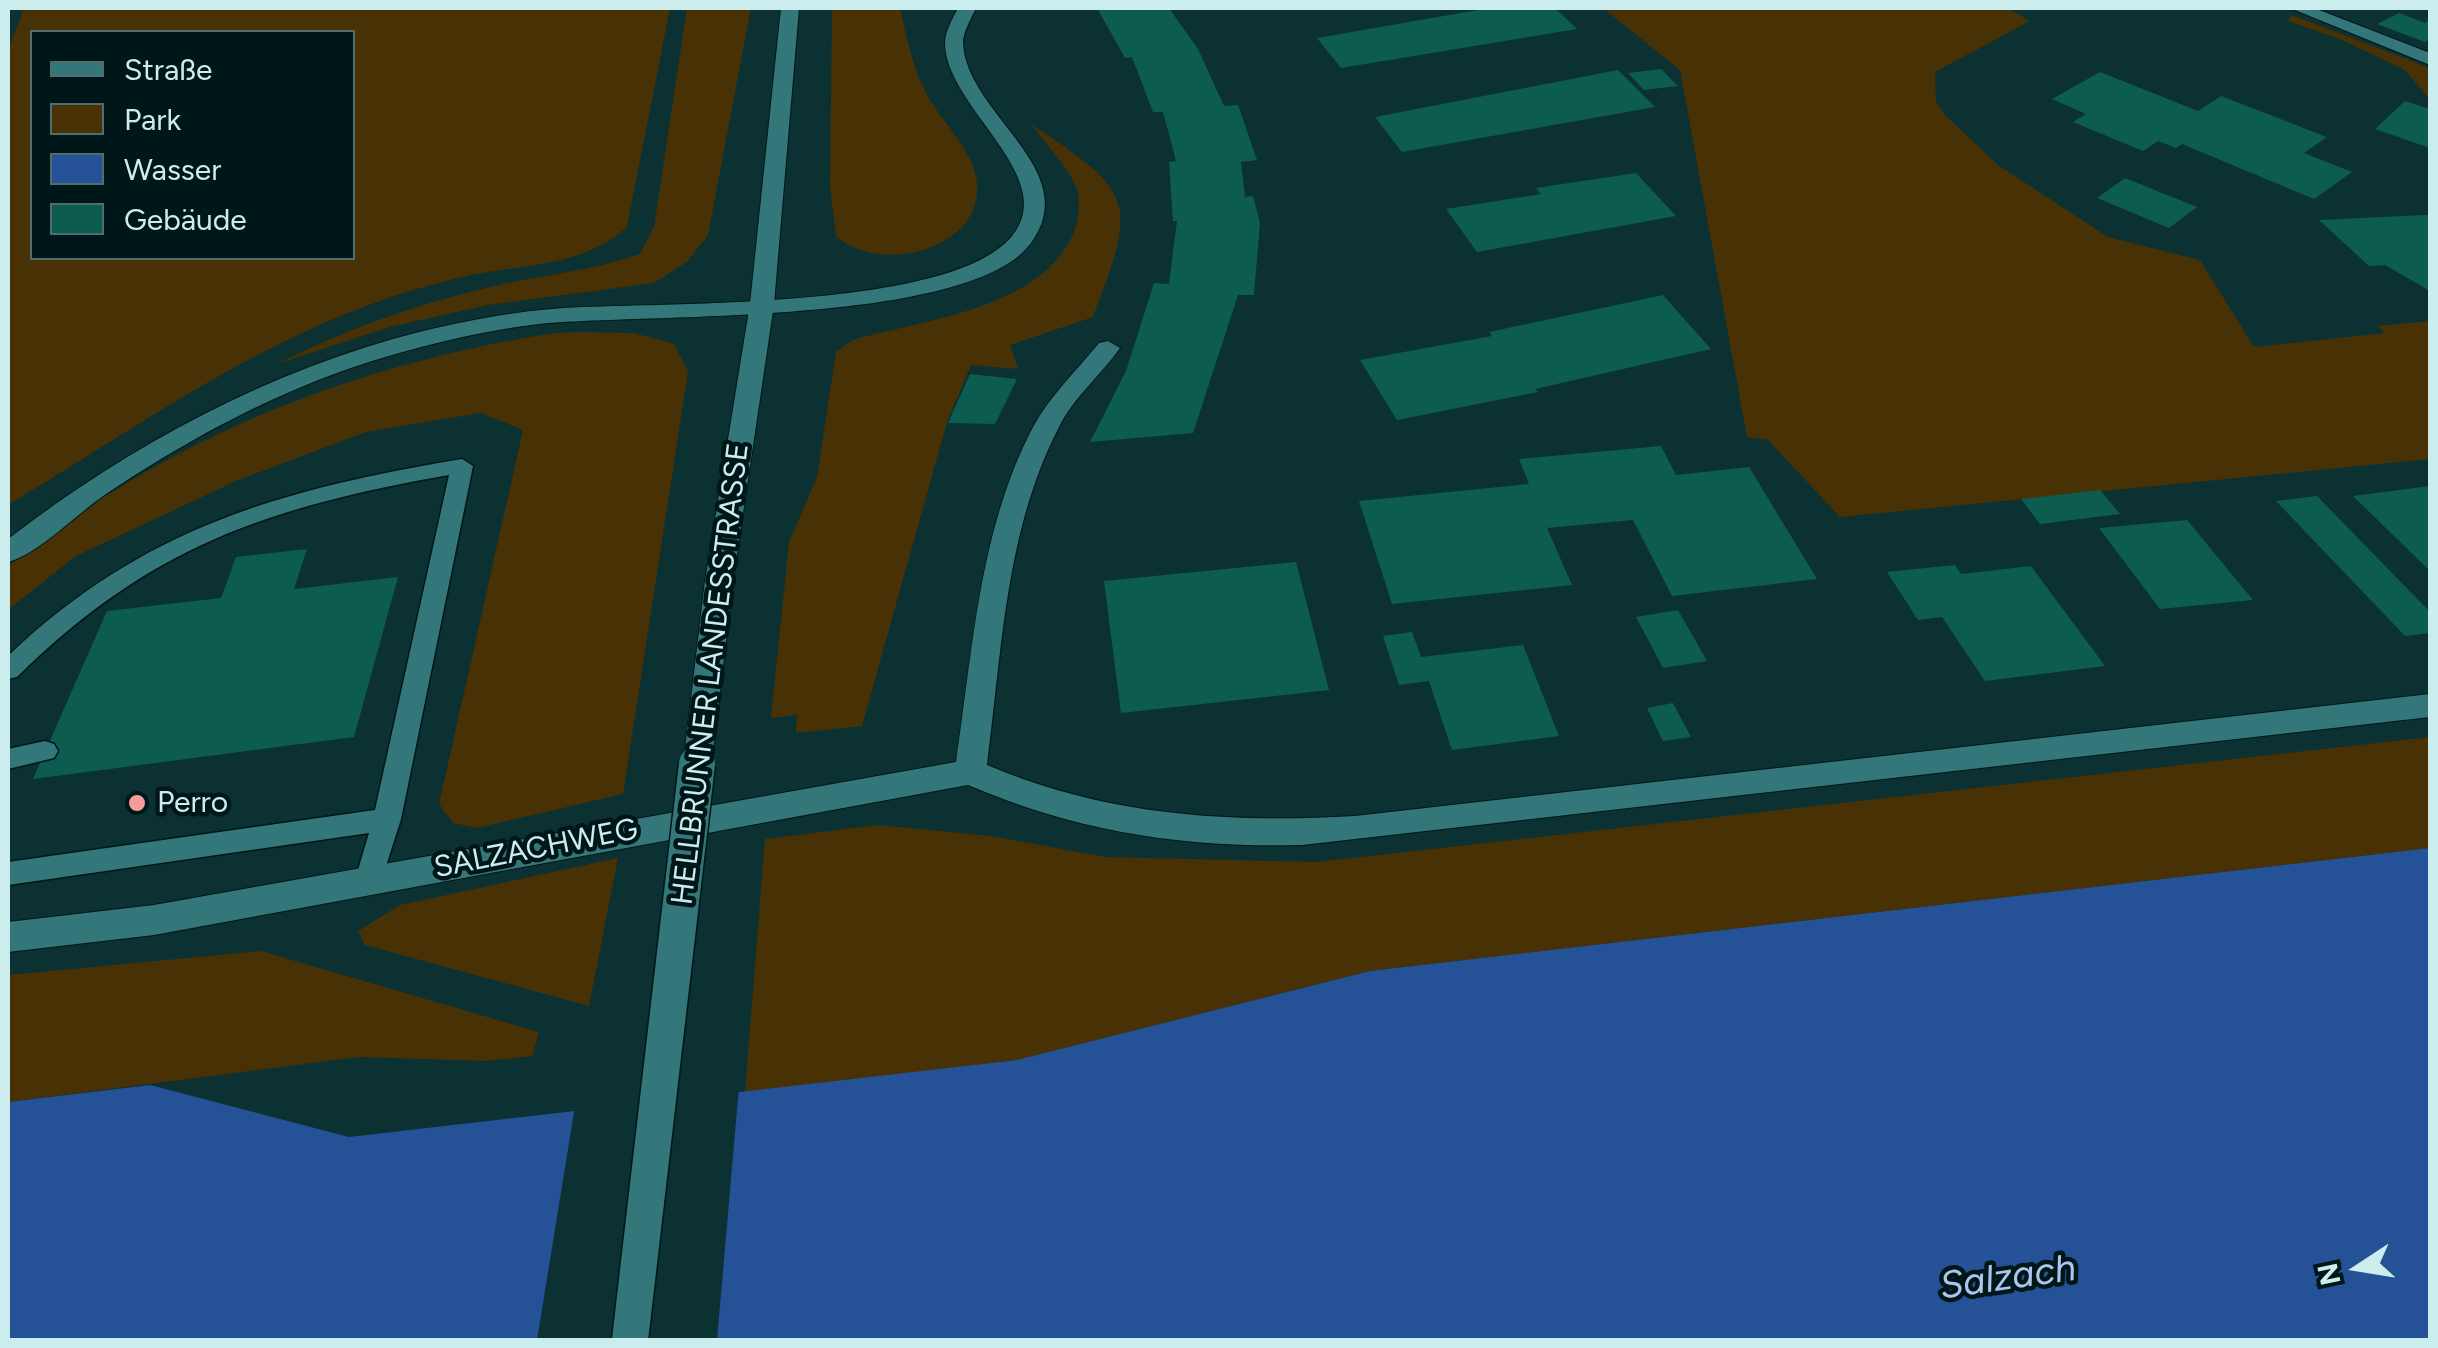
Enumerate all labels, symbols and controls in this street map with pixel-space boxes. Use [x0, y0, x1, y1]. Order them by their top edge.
legend [30, 30, 355, 260]
text: Straße [124, 51, 213, 88]
text: Park [124, 101, 181, 138]
text: Wasser [124, 151, 221, 188]
text: Gebäude [124, 201, 247, 238]
street label: HELLBRUNNER LANDESSTRASSE [665, 441, 757, 907]
place label: Perro [157, 785, 228, 821]
marker: Perro [126, 792, 148, 814]
street label: SALZACHWEG [431, 812, 641, 886]
north arrow [2308, 1218, 2408, 1318]
water label: Salzach [1937, 1246, 2079, 1310]
text: N [2310, 1260, 2348, 1288]

